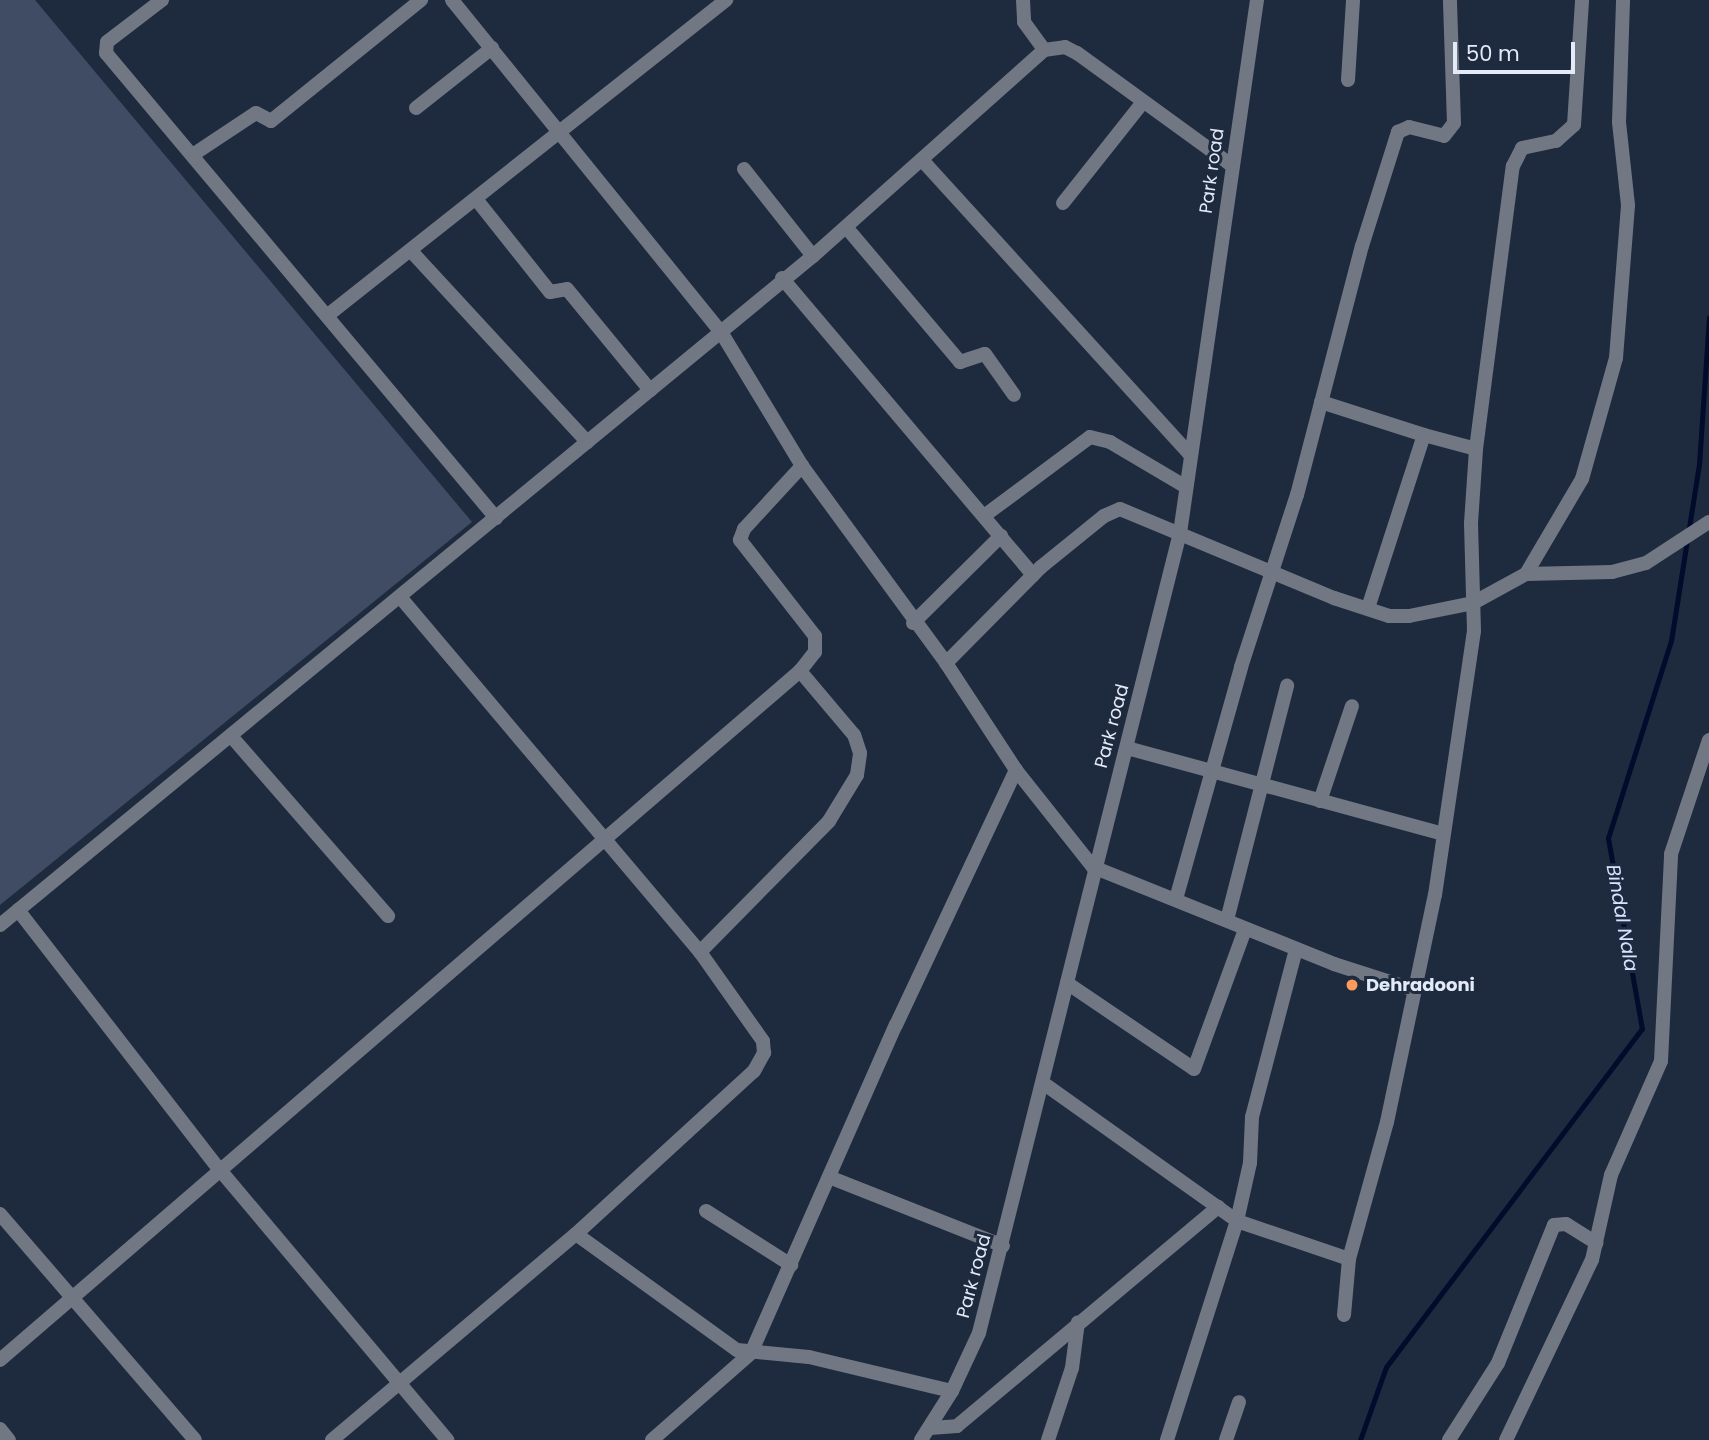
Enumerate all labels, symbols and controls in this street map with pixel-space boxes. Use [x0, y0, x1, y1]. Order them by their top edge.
scale bar [1457, 28, 1580, 72]
text: 50 m [1466, 39, 1520, 68]
street label: Park road [1195, 127, 1229, 215]
street label: Park road [1090, 682, 1134, 770]
water label: Bindal Nala [1601, 863, 1643, 973]
place label: Dehradooni [1366, 974, 1475, 996]
marker: Dehradooni [1344, 977, 1360, 993]
street label: Park road [952, 1232, 996, 1320]

